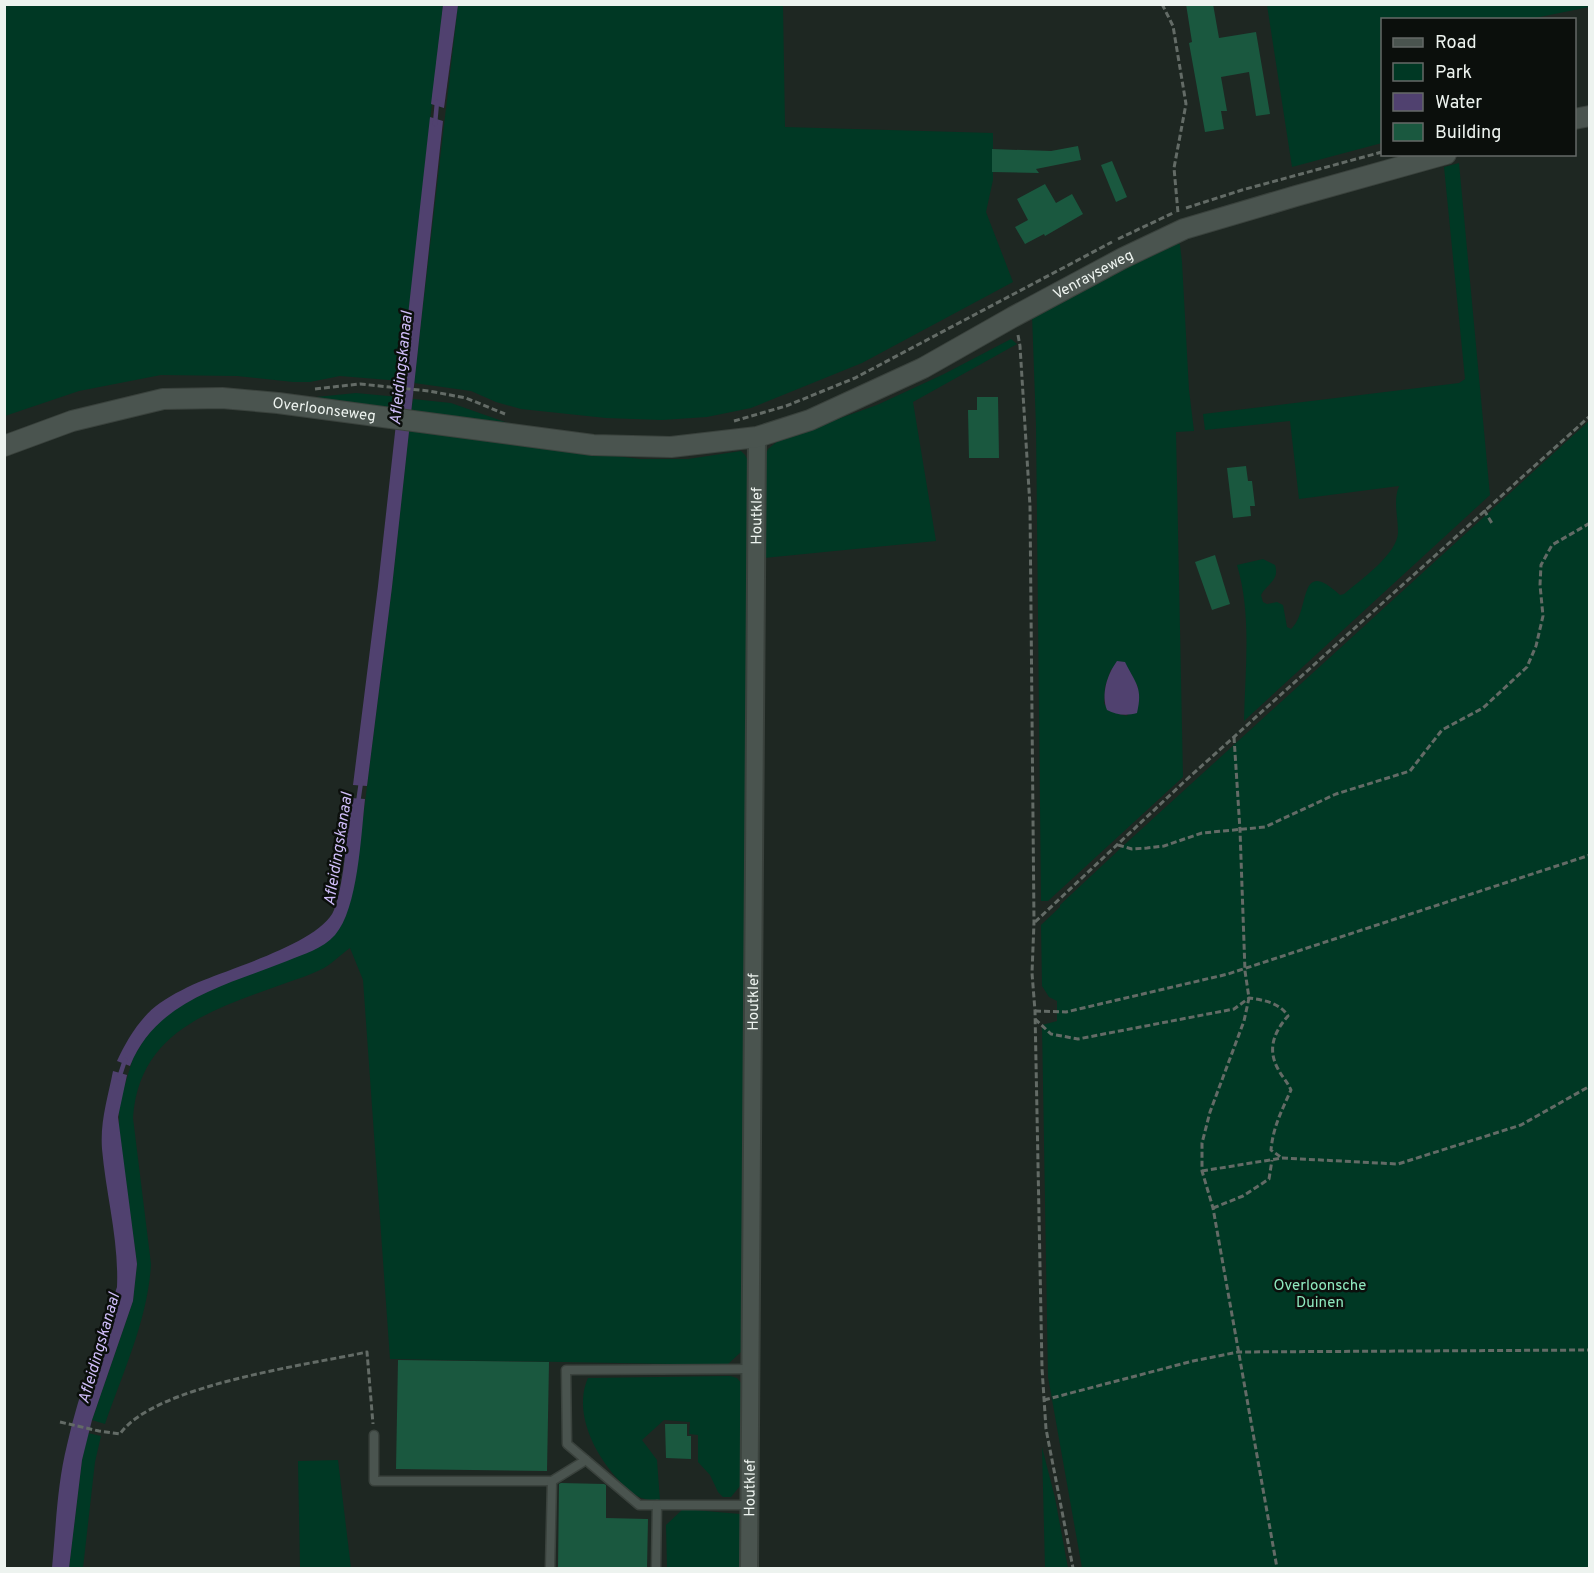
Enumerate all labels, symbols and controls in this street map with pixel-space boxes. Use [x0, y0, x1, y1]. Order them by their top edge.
legend [1381, 18, 1576, 156]
text: Road [1435, 32, 1477, 55]
text: Park [1435, 62, 1472, 85]
text: Water [1435, 92, 1482, 115]
text: Building [1435, 122, 1501, 145]
street label: Venrayseweg [1050, 246, 1137, 305]
water label: Afleidingskanaal [386, 309, 418, 426]
street label: Overloonseweg [271, 394, 377, 427]
street label: Houtklef [748, 487, 768, 545]
water label: Afleidingskanaal [320, 790, 358, 907]
street label: Houtklef [745, 973, 764, 1031]
park label: Overloonsche Duinen [1274, 1277, 1366, 1313]
water label: Afleidingskanaal [75, 1290, 126, 1406]
street label: Houtklef [741, 1459, 761, 1517]

